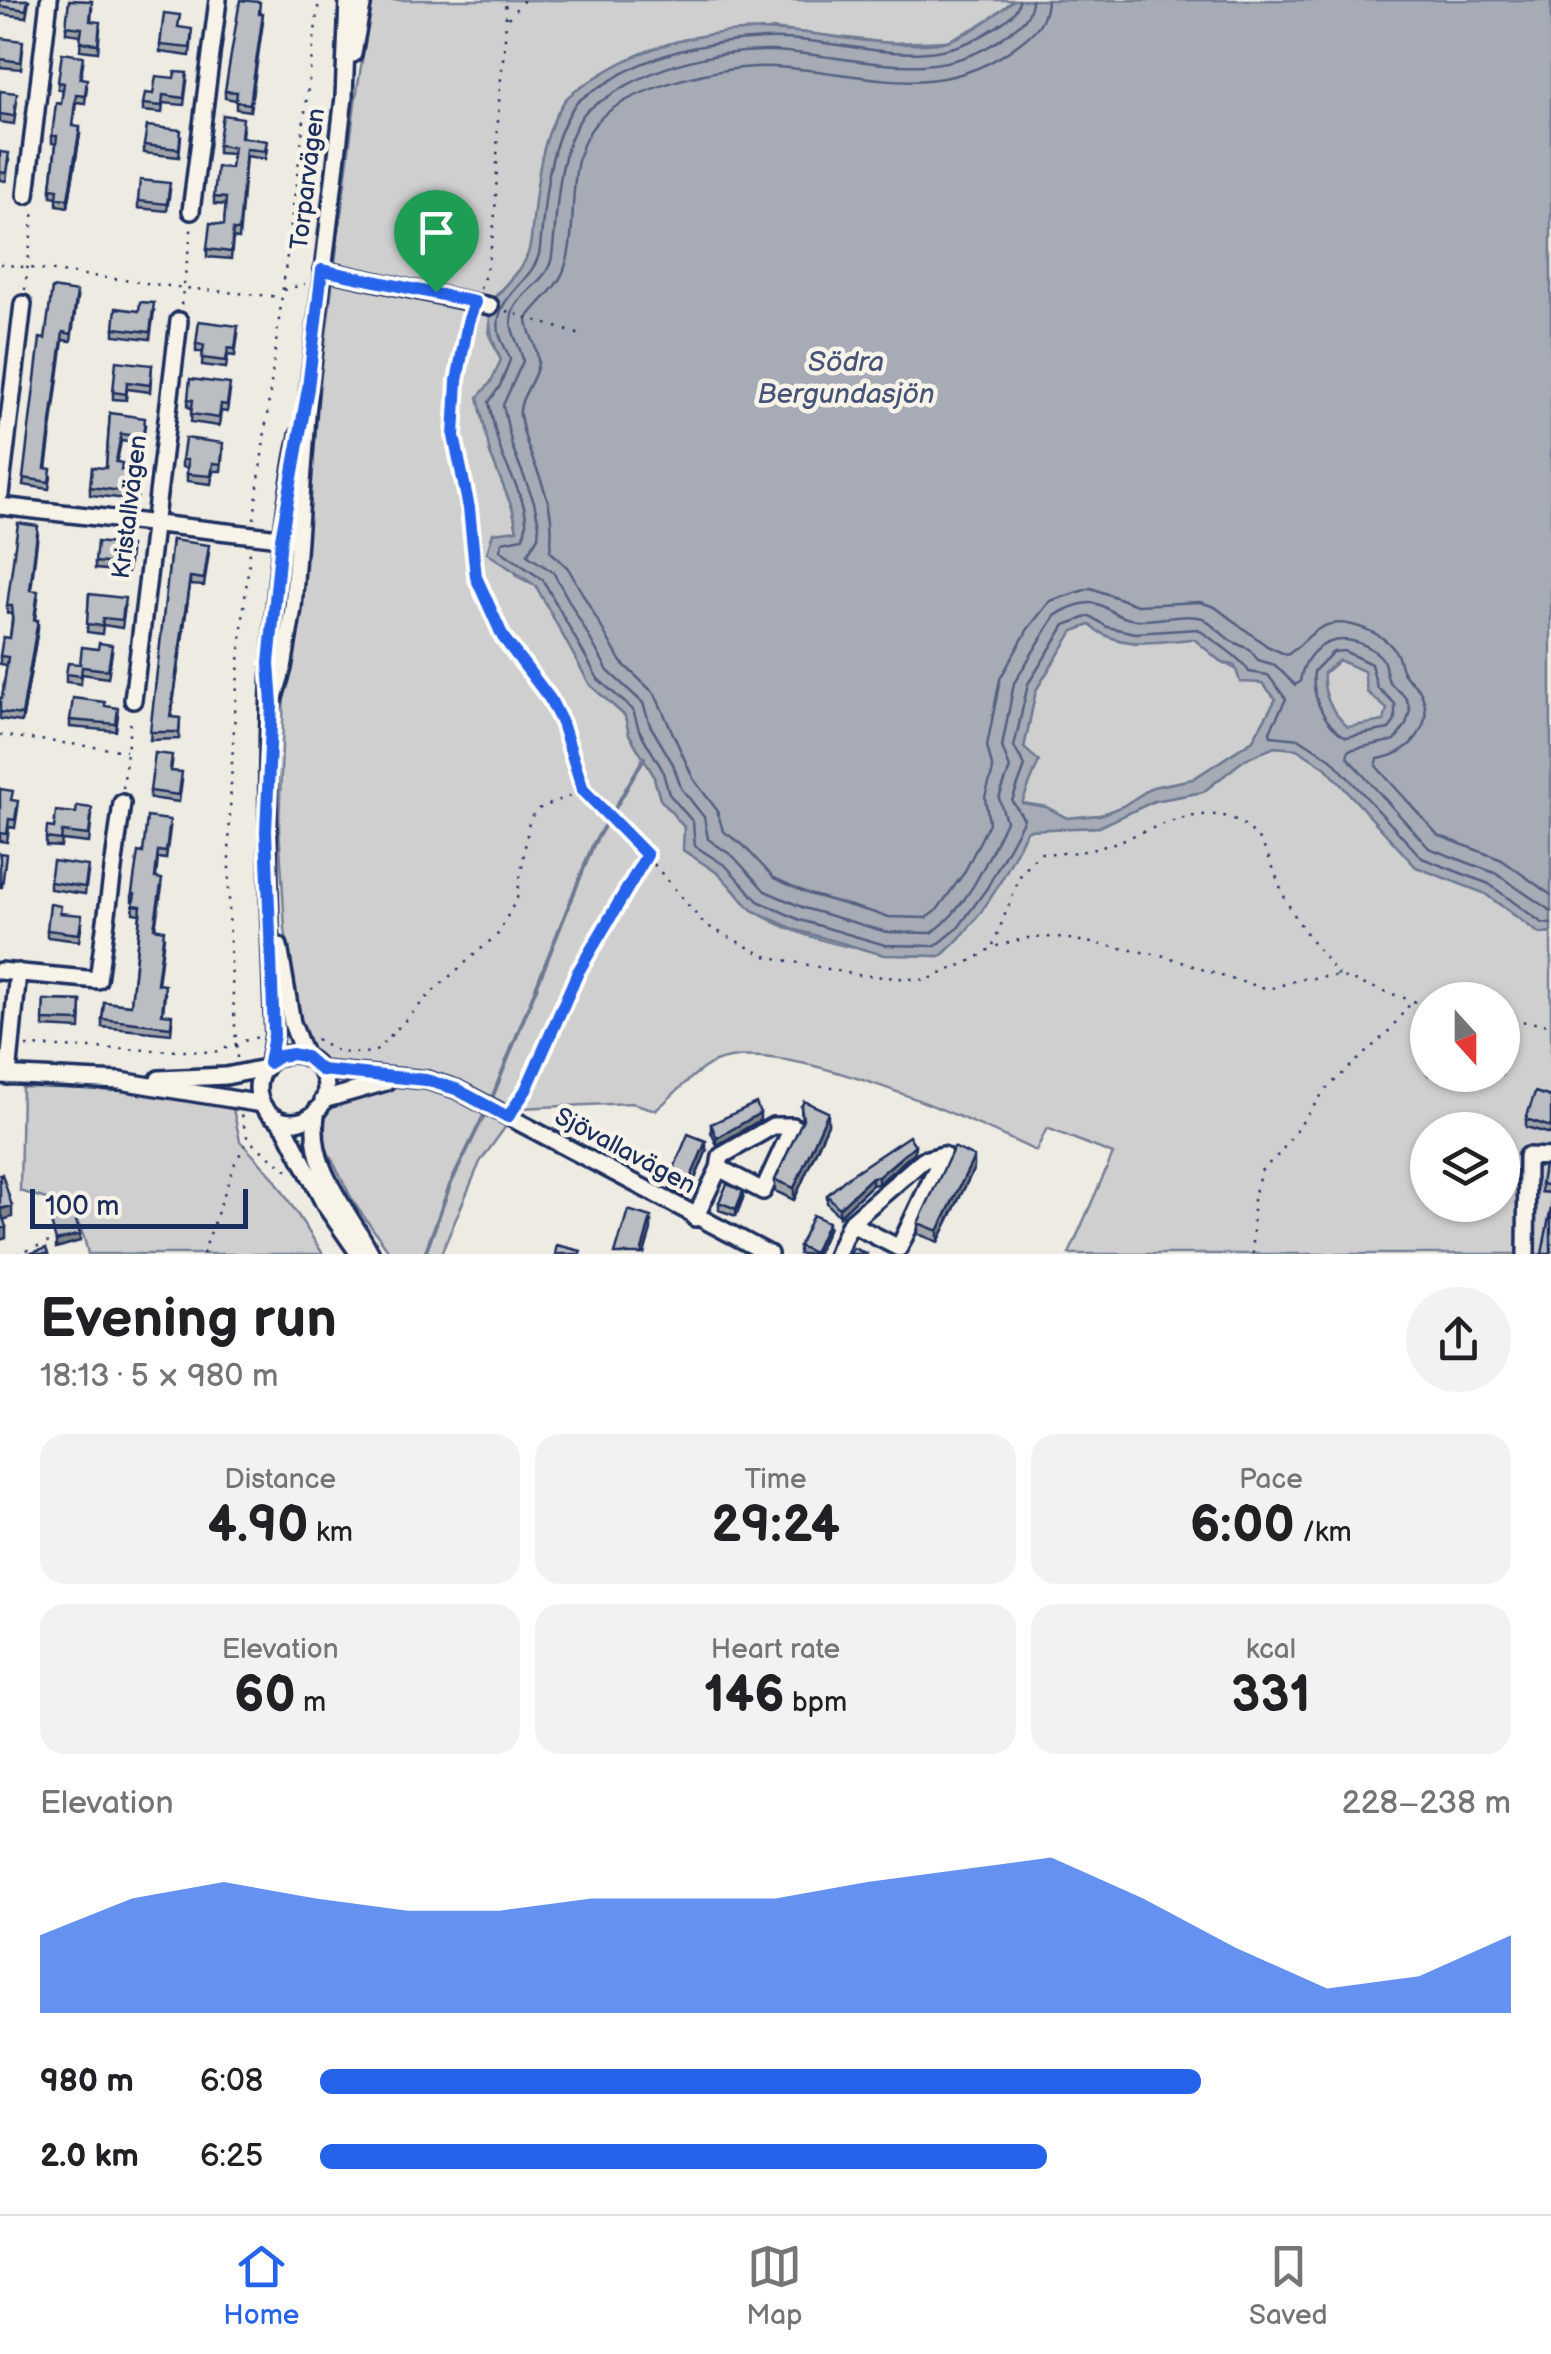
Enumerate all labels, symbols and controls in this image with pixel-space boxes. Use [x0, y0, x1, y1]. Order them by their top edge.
street label: Torparvägen [284, 106, 332, 252]
pin [394, 190, 479, 293]
icon: arrive [409, 205, 464, 260]
water label: Södra Bergundasjön [757, 346, 935, 411]
street label: Kristallvägen [106, 433, 154, 581]
north arrow [1410, 982, 1520, 1092]
map controls [1410, 982, 1520, 1222]
street label: Sjövallavägen [549, 1101, 701, 1201]
button: layers [1410, 1112, 1520, 1222]
scale bar [30, 1184, 248, 1228]
text: 100 m [45, 1190, 119, 1223]
text: Evening run [40, 1286, 337, 1353]
button: share [1406, 1287, 1511, 1392]
text: 18:13 · 5 × 980 m [40, 1357, 278, 1396]
text: Distance [224, 1463, 336, 1496]
text: Time [744, 1463, 807, 1496]
text: Pace [1239, 1463, 1303, 1496]
text: 4.90 [207, 1496, 308, 1556]
text: 29:24 [711, 1496, 840, 1556]
text: 6:00 [1190, 1496, 1295, 1556]
text: km [308, 1516, 353, 1549]
text: /km [1295, 1516, 1352, 1549]
text: Elevation [222, 1633, 339, 1666]
text: Heart rate [711, 1633, 840, 1666]
text: kcal [1246, 1633, 1296, 1666]
text: 60 [234, 1666, 296, 1726]
text: 146 [704, 1666, 785, 1726]
text: 331 [1231, 1666, 1311, 1726]
text: m [296, 1686, 326, 1719]
text: bpm [785, 1686, 847, 1719]
text: Elevation [40, 1784, 173, 1823]
text: 228–238 m [1342, 1784, 1511, 1823]
text: 980 m [40, 2062, 134, 2101]
text: 6:08 [200, 2062, 264, 2101]
text: 2.0 km [40, 2137, 139, 2176]
text: 6:25 [200, 2137, 263, 2176]
tab: Home [223, 2239, 299, 2332]
tab: Map [746, 2239, 802, 2332]
tab: Saved [1249, 2239, 1328, 2332]

